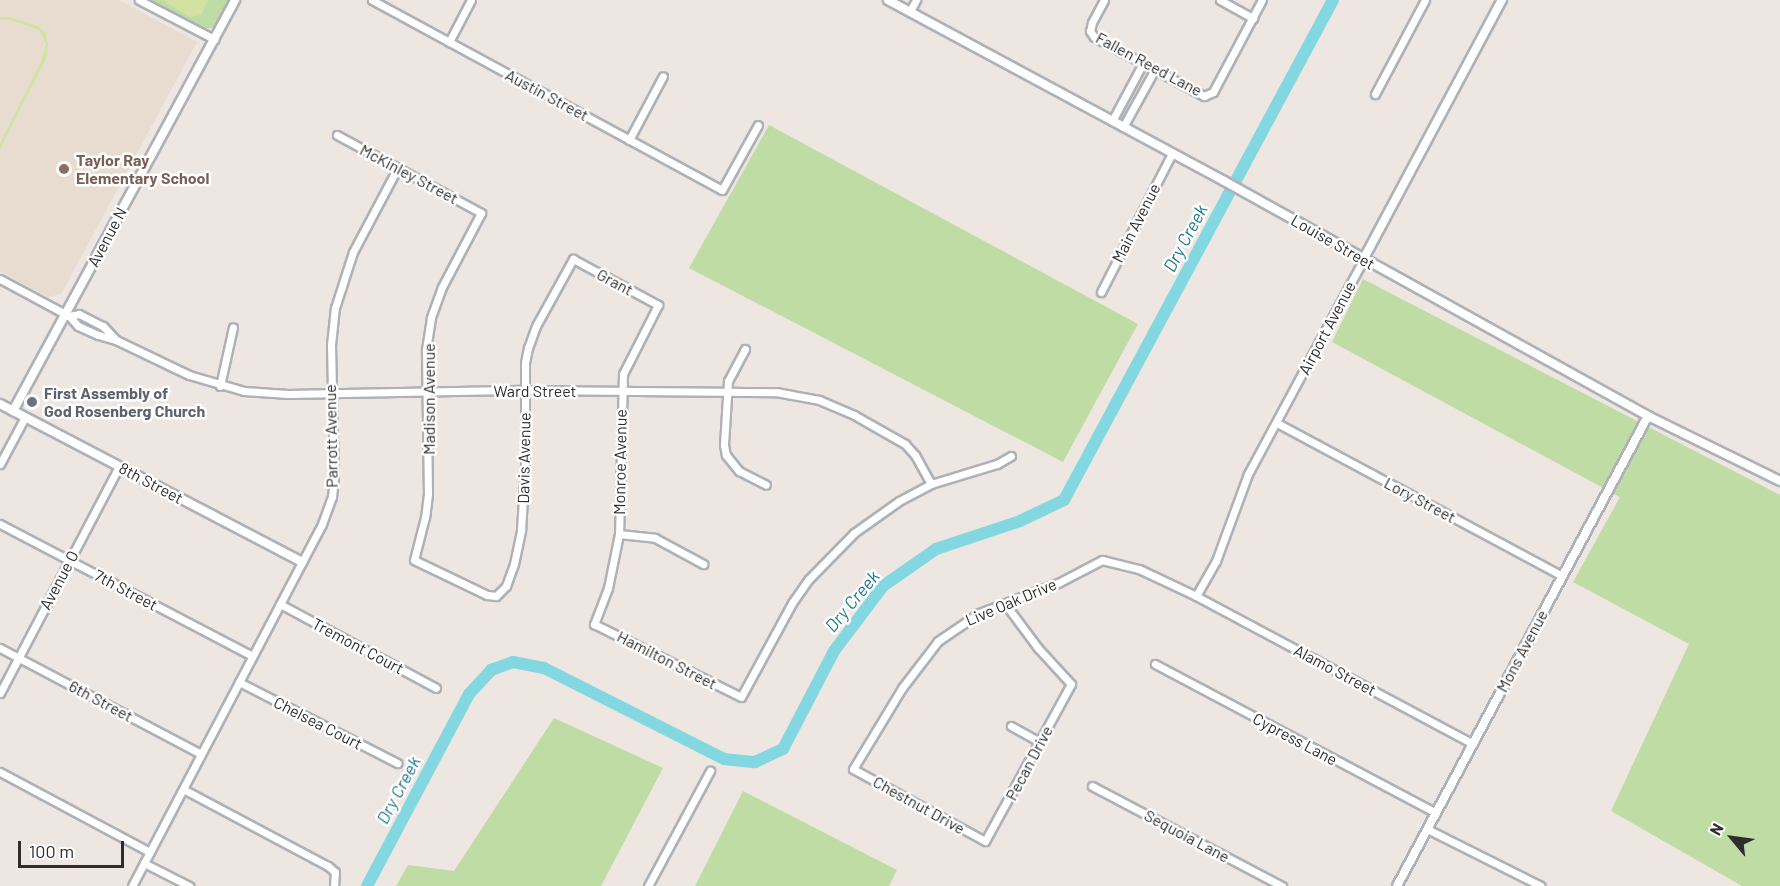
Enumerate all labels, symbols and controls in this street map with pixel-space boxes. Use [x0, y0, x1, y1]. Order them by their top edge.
street label: Fallen Reed Lane [1093, 28, 1205, 100]
street label: Austin Street [502, 65, 592, 125]
street label: McKinley Street [357, 140, 461, 208]
place label: Taylor Ray Elementary School [76, 150, 209, 188]
marker: Taylor Ray Elementary School [57, 162, 71, 176]
street label: Main Avenue [1108, 180, 1164, 266]
water label: Dry Creek [1158, 201, 1212, 275]
street label: Avenue N [83, 204, 131, 270]
street label: Louise Street [1288, 210, 1378, 274]
street label: Grant [594, 265, 636, 299]
street label: Airport Avenue [1294, 278, 1360, 378]
street label: Madison Avenue [419, 343, 439, 455]
street label: Ward Street [494, 381, 576, 401]
place label: First Assembly of God Rosenberg Church [44, 383, 205, 421]
street label: Parrott Avenue [320, 384, 342, 488]
marker: First Assembly of God Rosenberg Church [25, 395, 39, 409]
street label: Monroe Avenue [609, 409, 631, 515]
street label: Davis Avenue [514, 412, 534, 504]
street label: 8th Street [116, 458, 186, 508]
street label: Lory Street [1381, 473, 1459, 527]
street label: Avenue O [36, 547, 82, 613]
street label: 7th Street [91, 565, 161, 615]
water label: Dry Creek [820, 566, 884, 636]
street label: Live Oak Drive [963, 574, 1059, 630]
street label: Mons Avenue [1492, 607, 1552, 695]
street label: Tremont Court [309, 614, 407, 678]
street label: Hamilton Street [614, 627, 720, 693]
street label: Alamo Street [1291, 640, 1379, 700]
street label: 6th Street [66, 676, 136, 726]
street label: Chelsea Court [271, 692, 365, 754]
street label: Cypress Lane [1250, 709, 1340, 769]
street label: Pecan Drive [1001, 722, 1057, 804]
water label: Dry Creek [371, 753, 425, 827]
street label: Chestnut Drive [870, 772, 968, 838]
street label: Sequoia Lane [1141, 806, 1233, 866]
north arrow [1702, 808, 1762, 868]
text: N [1705, 820, 1727, 838]
scale bar [21, 829, 128, 867]
text: 100 m [29, 840, 74, 862]

